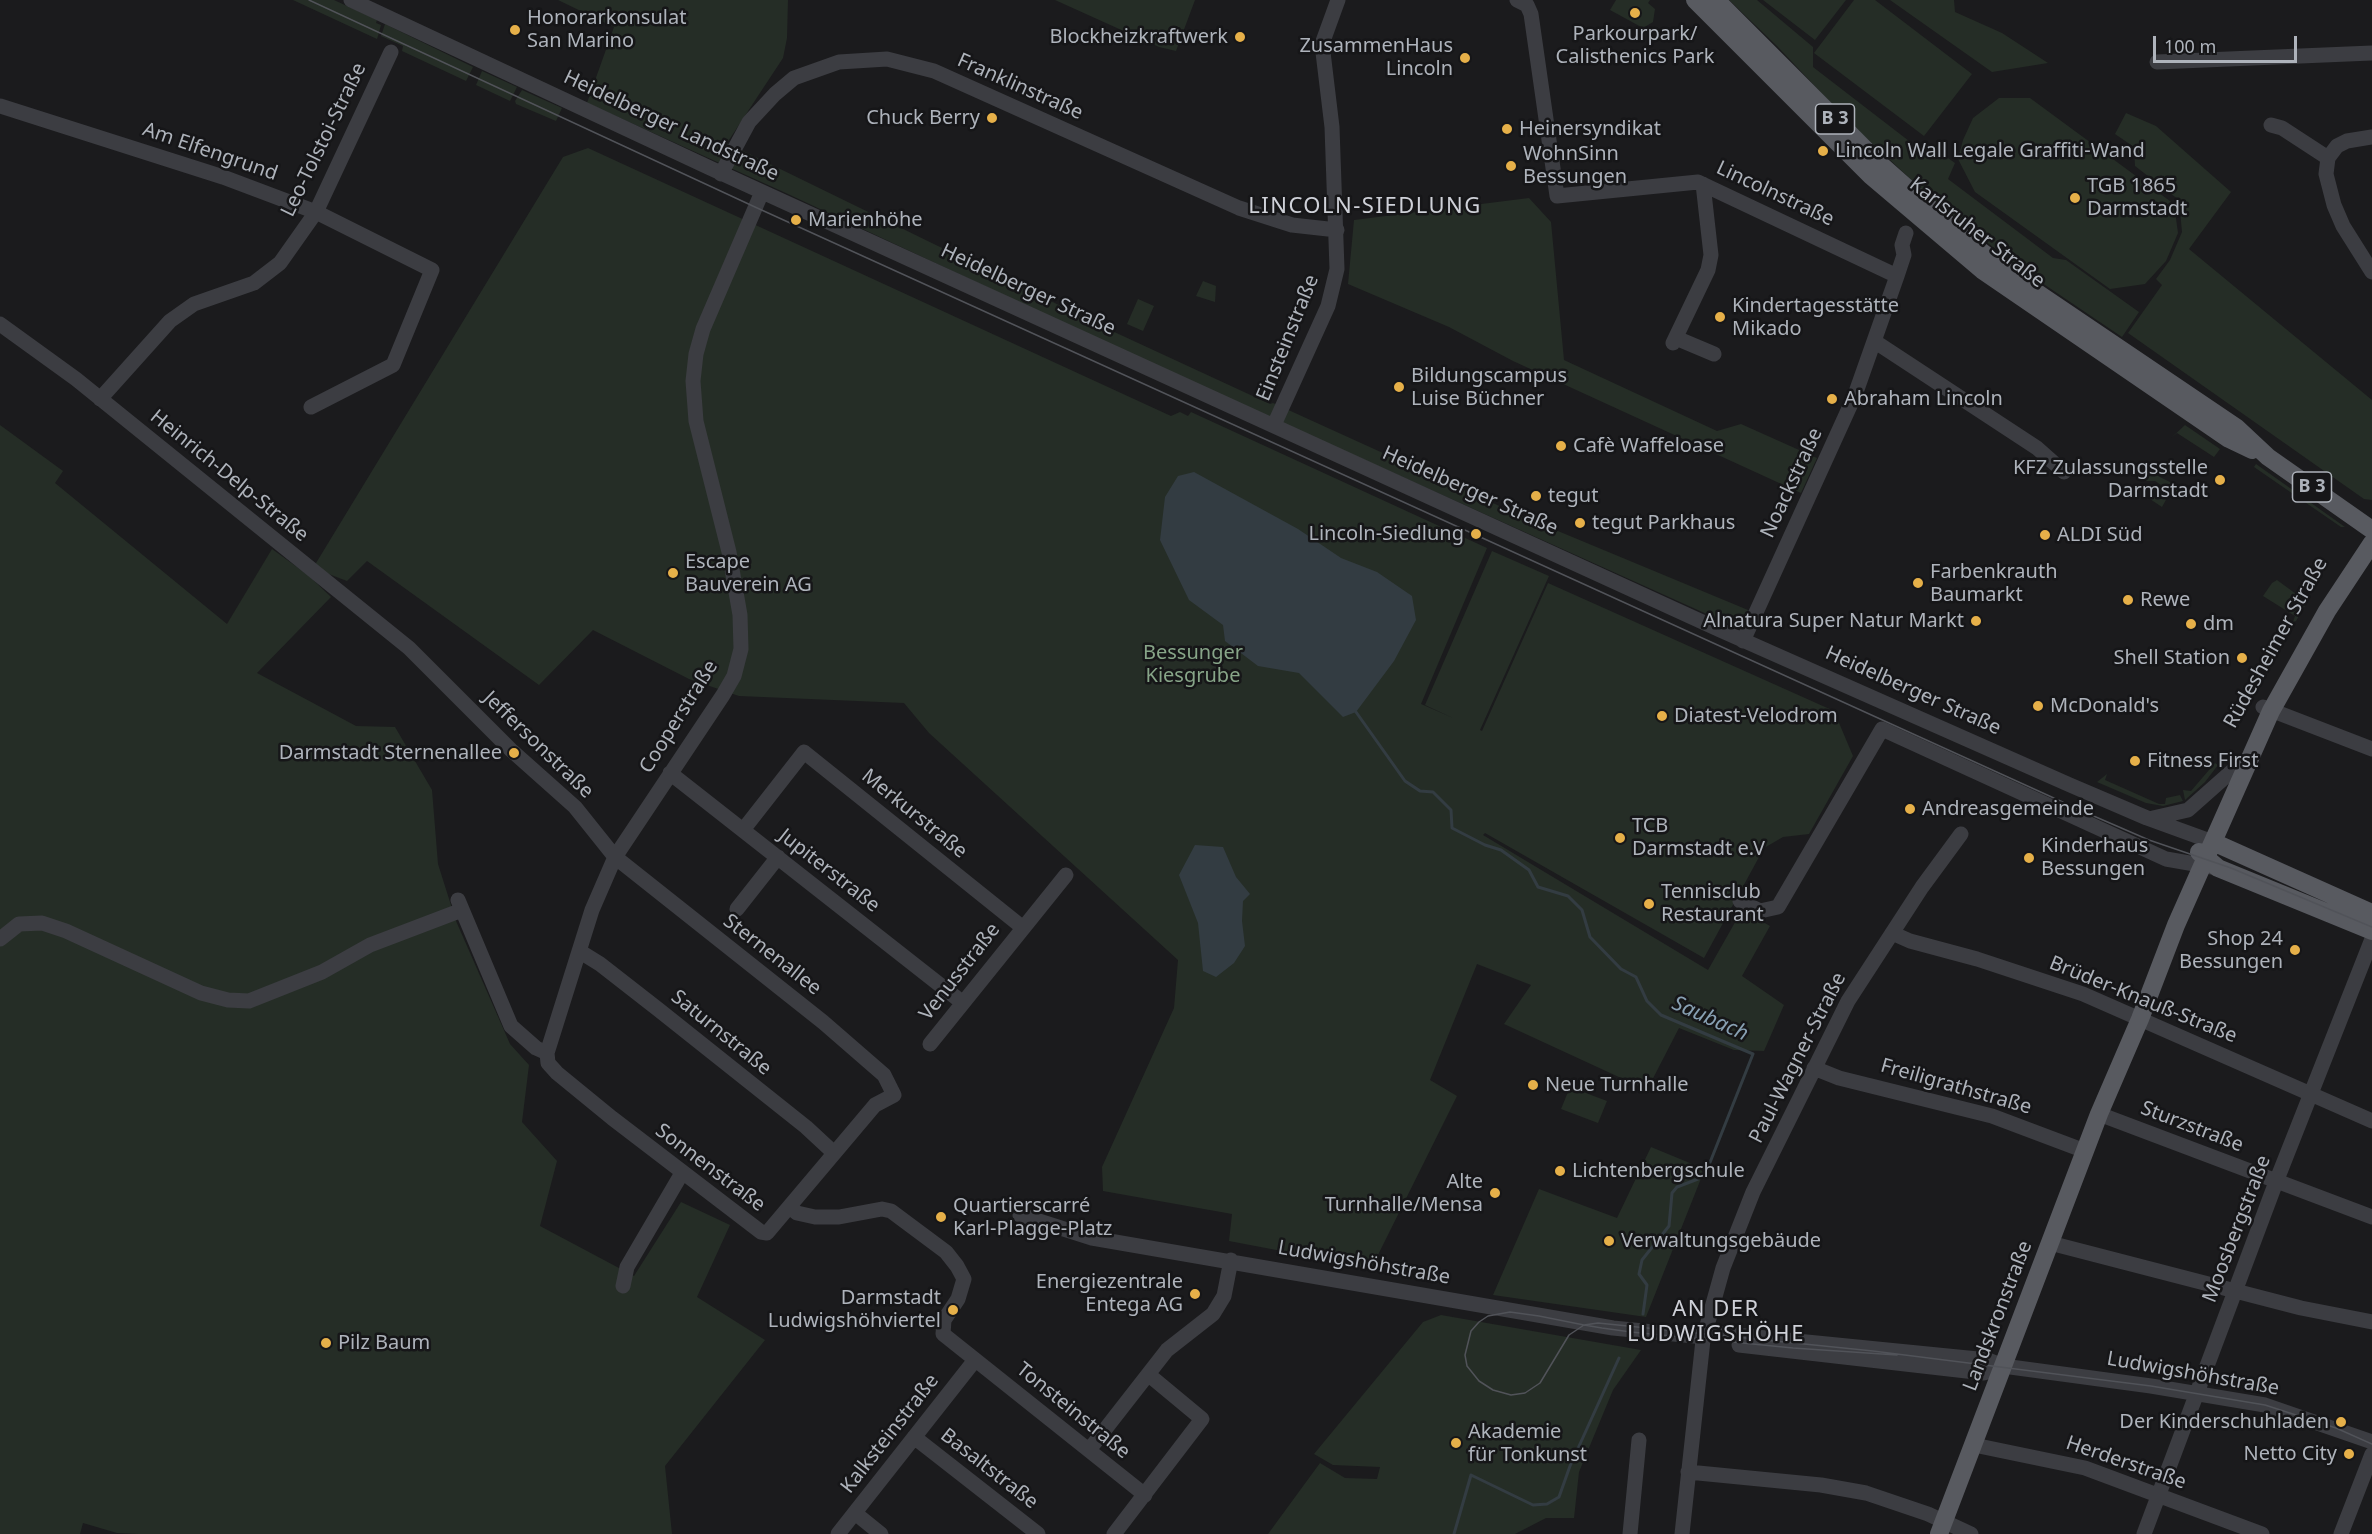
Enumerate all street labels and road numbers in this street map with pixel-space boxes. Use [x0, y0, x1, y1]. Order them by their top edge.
street label: Franklinstraße [953, 49, 1087, 125]
street label: Leo-Tolstoi-Straße [276, 59, 372, 221]
street label: Heidelberger Landstraße [560, 66, 782, 186]
road number: B 3 [1816, 104, 1854, 134]
street label: Am Elfengrund [139, 118, 281, 186]
street label: Lincolnstraße [1712, 156, 1838, 232]
street label: Karlsruher Straße [1904, 173, 2050, 293]
street label: Heidelberger Straße [937, 239, 1119, 341]
street label: Einsteinstraße [1252, 271, 1324, 405]
street label: Heinrich-Delp-Straße [145, 405, 313, 547]
street label: Noackstraße [1756, 424, 1828, 542]
street label: Heidelberger Straße [1378, 441, 1562, 541]
road number: B 3 [2292, 472, 2332, 502]
street label: Rüdesheimer Straße [2219, 553, 2333, 733]
street label: Heidelberger Straße [1821, 641, 2005, 741]
street label: Cooperstraße [635, 656, 723, 778]
street label: Jeffersonstraße [478, 686, 598, 804]
street label: Merkurstraße [856, 764, 972, 864]
street label: Jupiterstraße [774, 824, 884, 918]
street label: Sternenallee [718, 909, 826, 1001]
street label: Venusstraße [915, 919, 1005, 1025]
street label: Brüder-Knauß-Straße [2046, 951, 2240, 1049]
street label: Paul-Wagner-Straße [1745, 969, 1851, 1147]
street label: Saturnstraße [666, 985, 776, 1081]
street label: Freiligrathstraße [1878, 1054, 2034, 1120]
street label: Sturzstraße [2137, 1096, 2247, 1158]
street label: Sonnenstraße [650, 1119, 770, 1217]
street label: Moosbergstraße [2198, 1152, 2276, 1306]
street label: Ludwigshöhstraße [1276, 1236, 1452, 1290]
street label: Landskronstraße [1958, 1238, 2038, 1394]
street label: Ludwigshöhstraße [2105, 1347, 2281, 1401]
street label: Tonsteinstraße [1011, 1358, 1135, 1464]
street label: Kalksteinstraße [836, 1370, 944, 1498]
street label: Basaltstraße [935, 1423, 1043, 1515]
street label: Herderstraße [2063, 1431, 2189, 1495]

